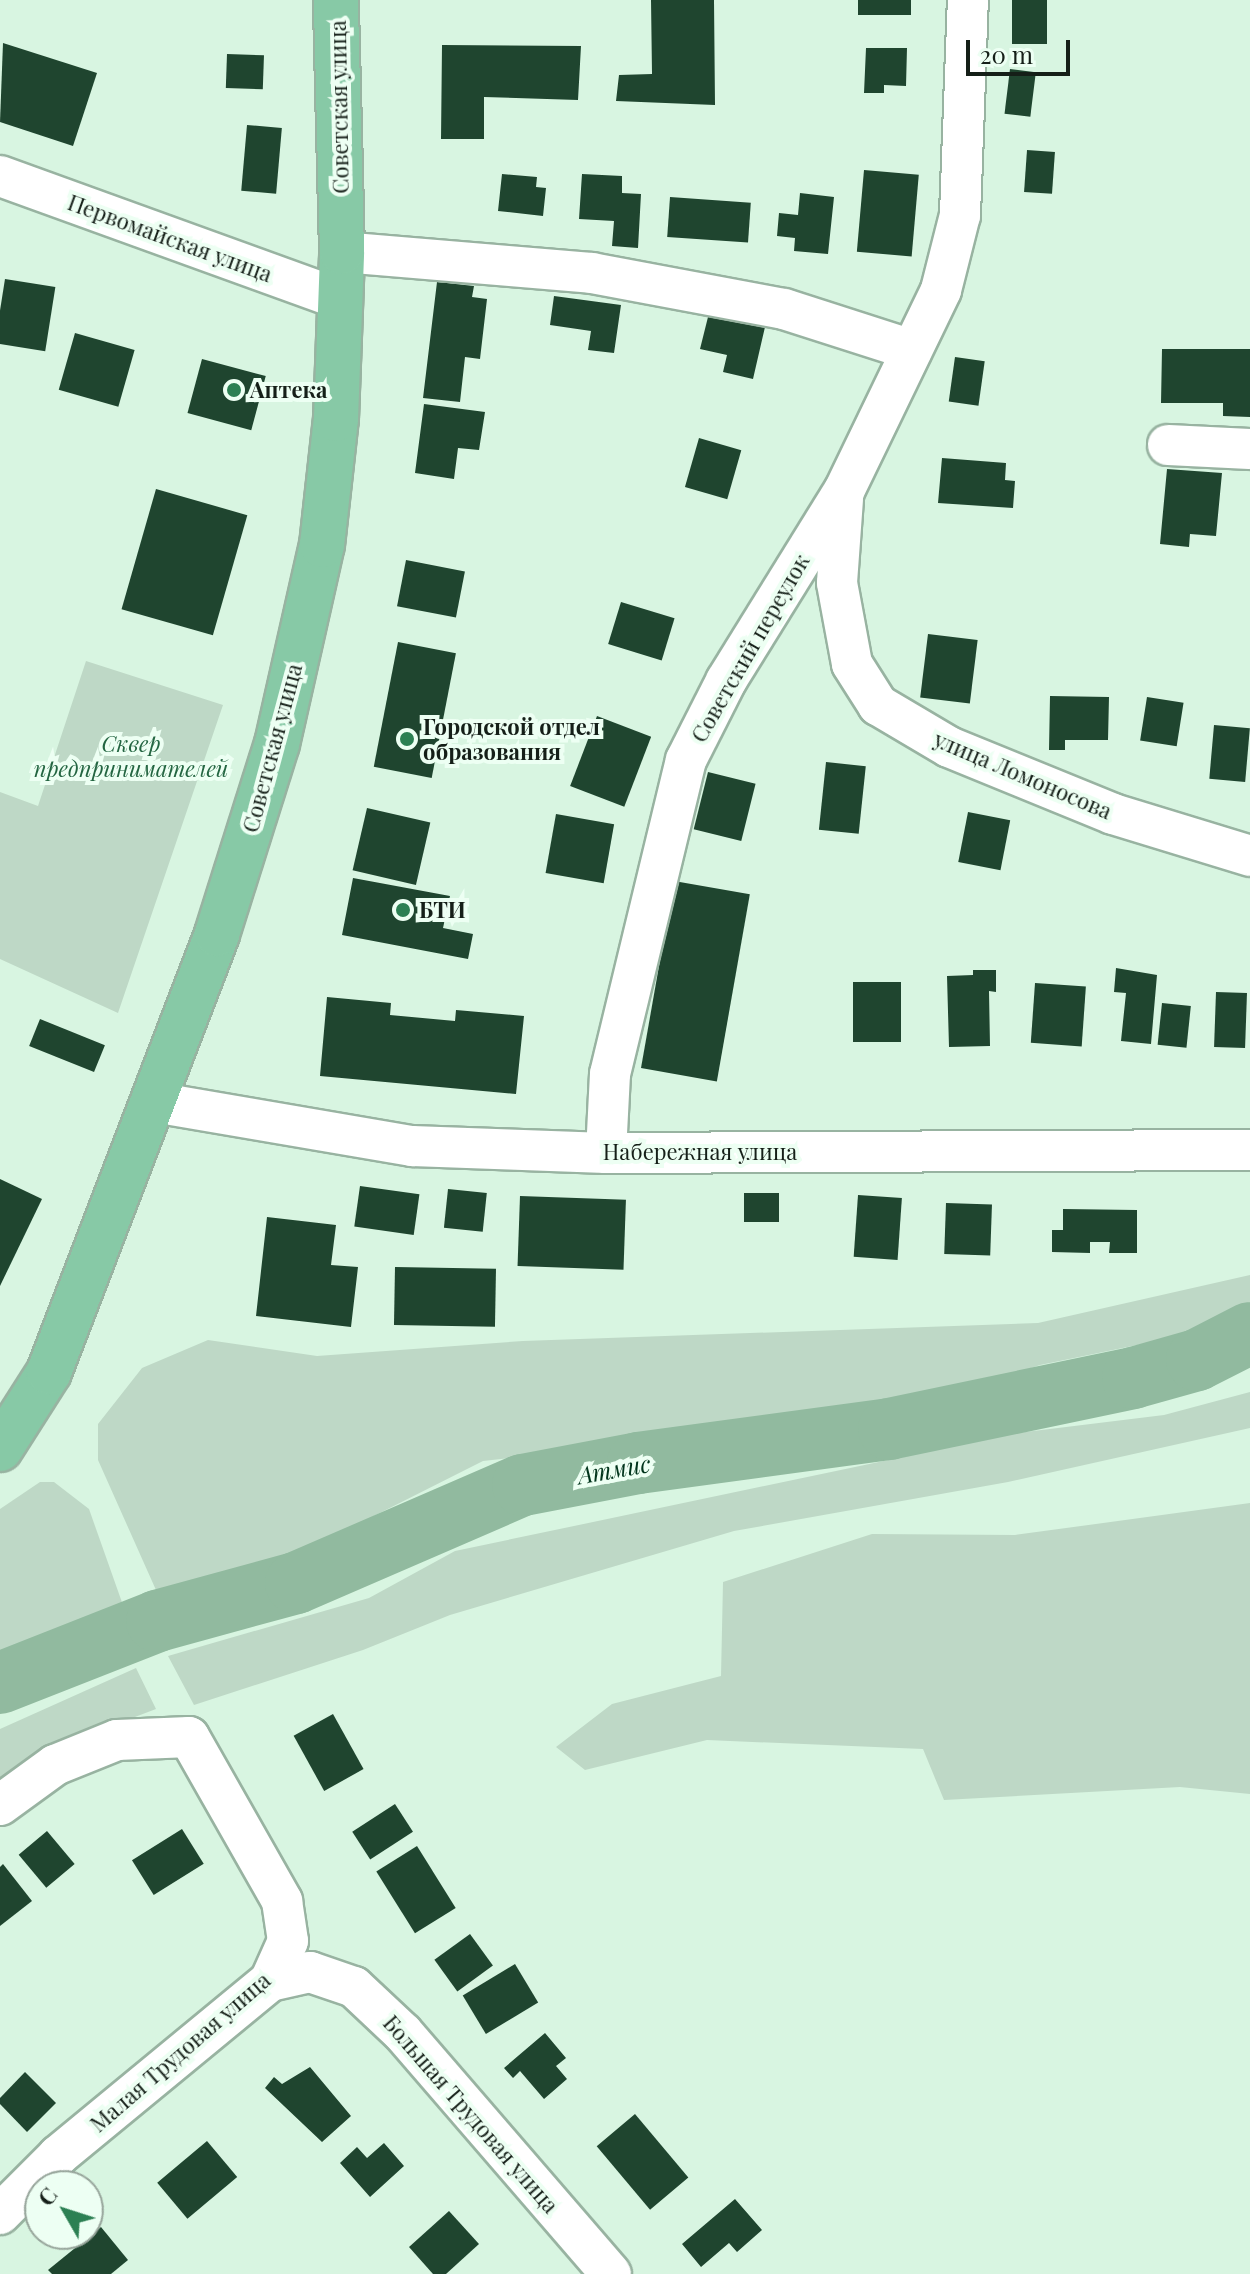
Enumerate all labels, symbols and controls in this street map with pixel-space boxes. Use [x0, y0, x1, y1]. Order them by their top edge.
street label: Советская улица [324, 20, 354, 194]
scale bar [970, 24, 1074, 74]
text: 20 m [980, 38, 1033, 70]
street label: Первомайская улица [64, 189, 276, 287]
place label: Аптека [250, 377, 327, 403]
marker: Аптека [225, 381, 243, 399]
street label: Советский переулок [685, 549, 815, 747]
street label: Советская улица [237, 661, 307, 835]
place label: Городской отдел образования [423, 713, 600, 764]
street label: улица Ломоносова [930, 726, 1116, 824]
park label: Сквер предпринимателей [34, 730, 228, 782]
marker: Городской отдел образования [398, 730, 416, 748]
place label: БТИ [419, 897, 466, 923]
marker: БТИ [394, 901, 412, 919]
street label: Набережная улица [603, 1139, 797, 1165]
water label: Атмис [575, 1448, 653, 1490]
street label: Малая Трудовая улица [85, 1967, 275, 2137]
street label: Большая Трудовая улица [378, 2010, 564, 2218]
north arrow [24, 2170, 104, 2250]
text: С [30, 2181, 63, 2212]

